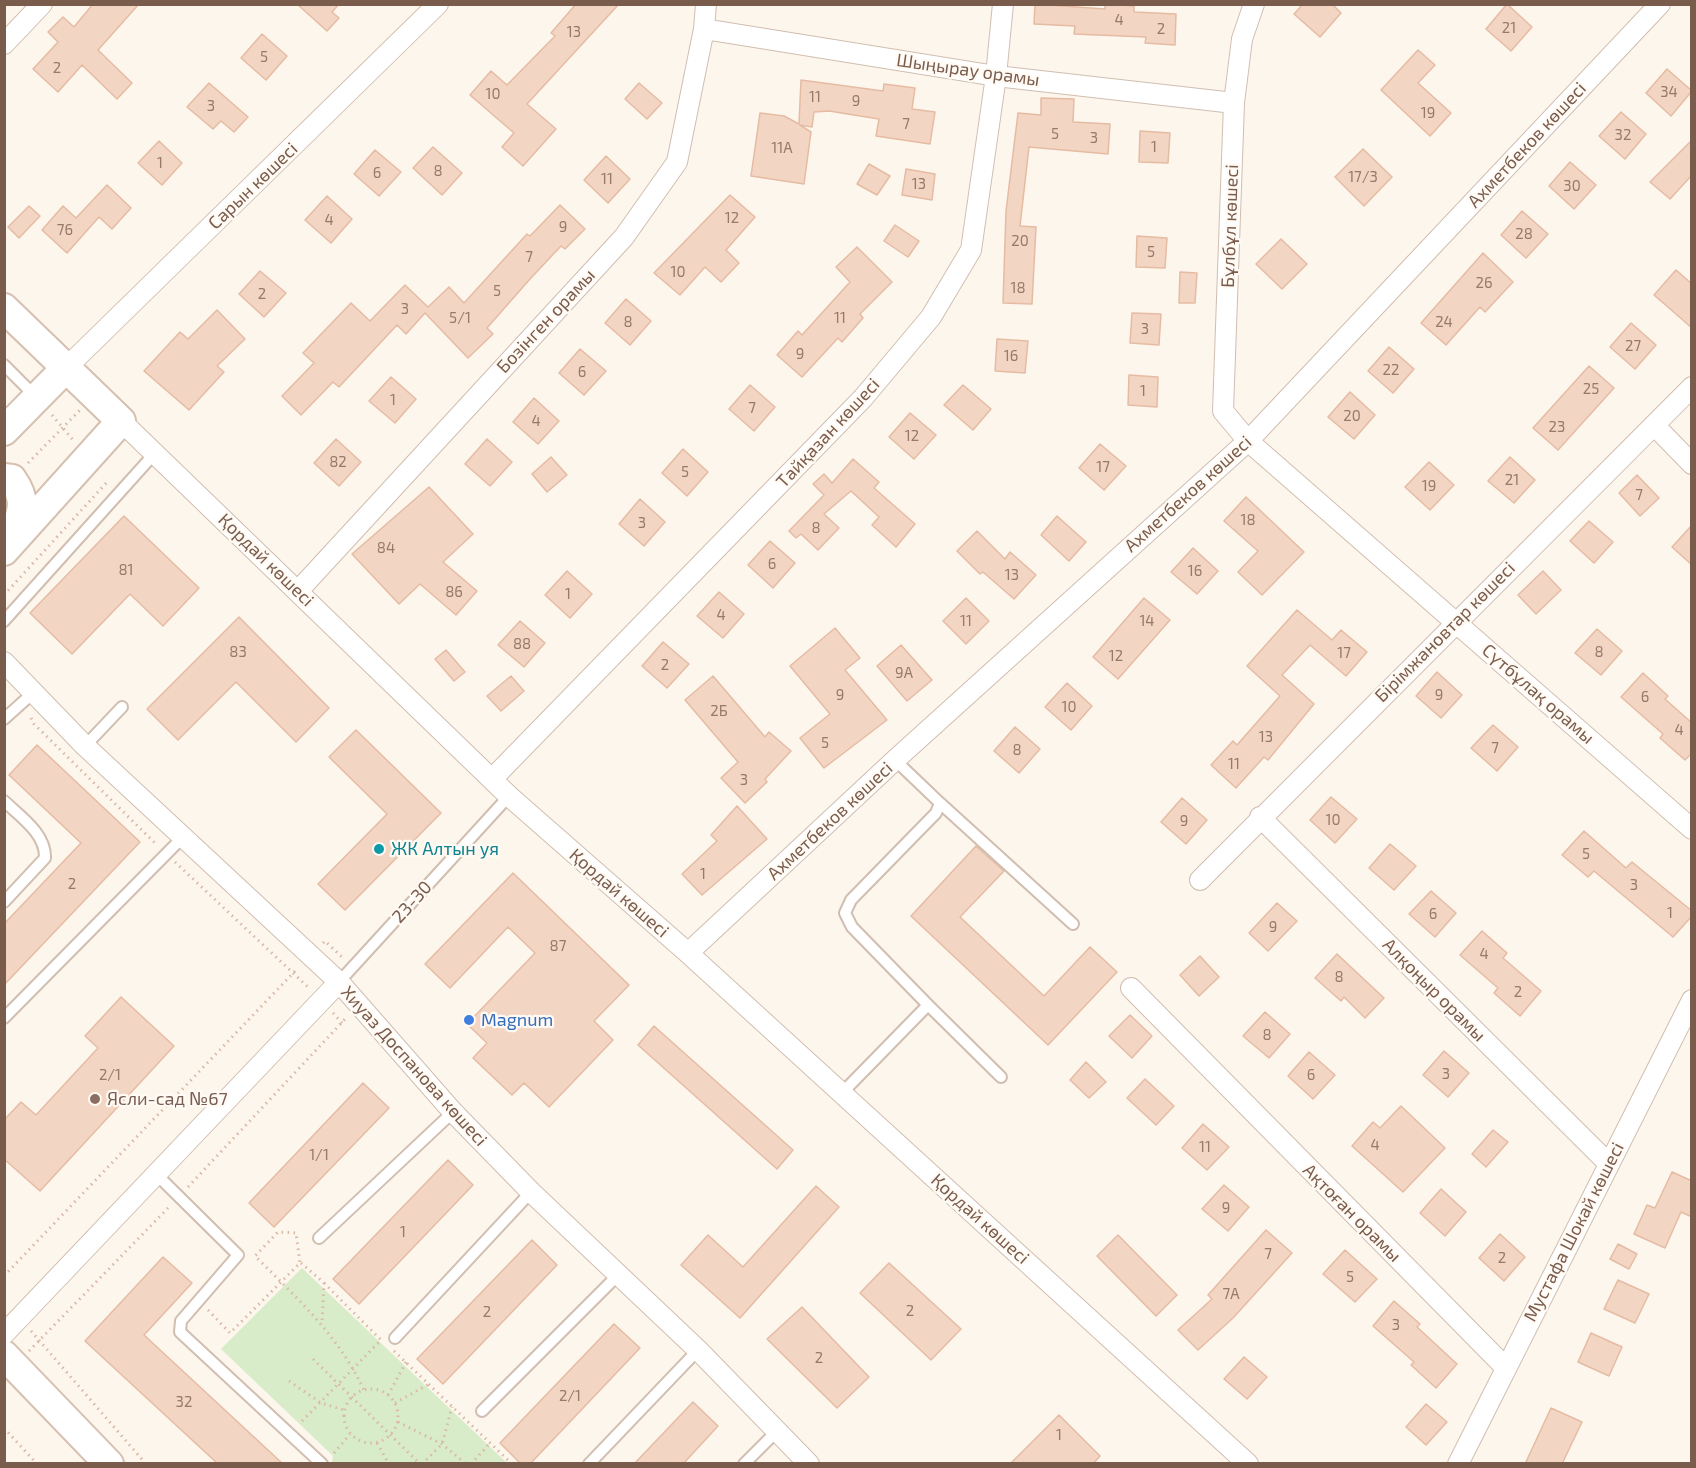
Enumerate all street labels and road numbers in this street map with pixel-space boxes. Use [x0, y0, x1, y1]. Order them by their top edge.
street label: Шыңырау орамы [895, 49, 1041, 91]
street label: Ахметбеков көшесі [1463, 78, 1591, 212]
street label: Сарын көшесі [204, 138, 302, 234]
street label: Бұлбұл көшесі [1217, 164, 1243, 288]
street label: Бозінген орамы [492, 264, 600, 378]
street label: Тайқазан көшесі [772, 374, 884, 492]
street label: Ахметбеков көшесі [1120, 431, 1256, 557]
street label: Қордай көшесі [214, 509, 318, 611]
street label: Бірімжановтар көшесі [1370, 557, 1520, 707]
street label: Cүтбұлақ орамы [1477, 639, 1599, 749]
street label: Ахметбеков көшесі [763, 757, 897, 885]
street label: Қордай көшесі [565, 844, 673, 942]
street label: 23-30 [388, 877, 436, 927]
street label: Алқоңыр орамы [1378, 934, 1490, 1046]
street label: Хиуаз Доспанова көшесі [336, 982, 492, 1150]
street label: Мустафа Шокай көшесі [1519, 1139, 1629, 1325]
street label: Ақтоған орамы [1298, 1159, 1406, 1267]
street label: Қордай көшесі [927, 1169, 1033, 1269]

